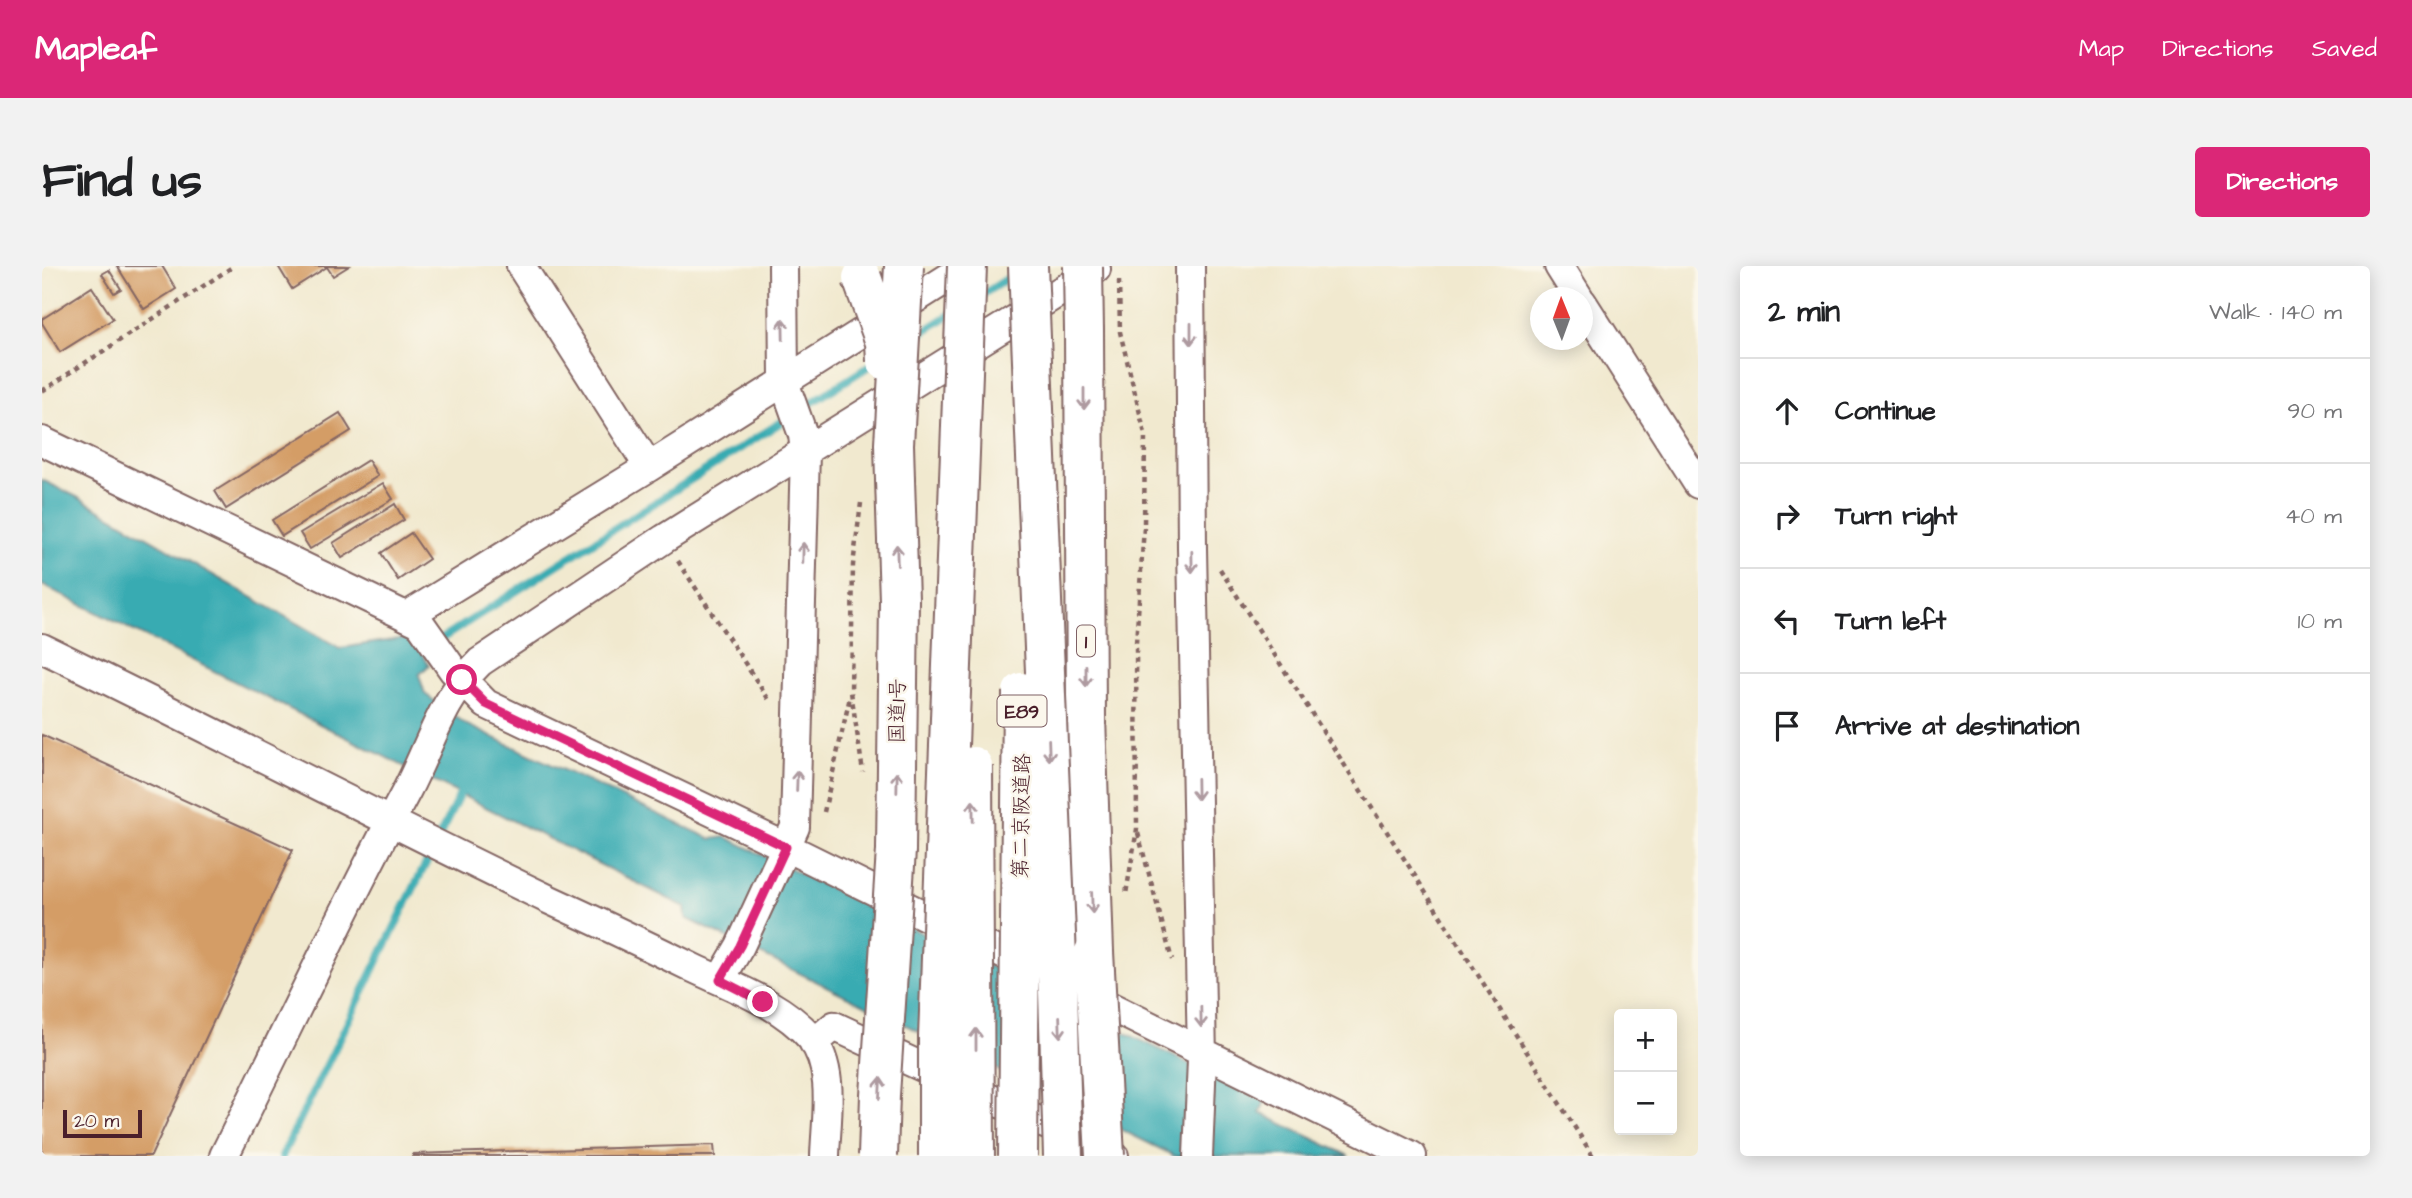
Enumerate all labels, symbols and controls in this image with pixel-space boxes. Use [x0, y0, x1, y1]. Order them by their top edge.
text: Mapleaf [35, 26, 157, 72]
text: Map [2079, 32, 2124, 66]
text: Directions [2162, 32, 2274, 66]
text: Saved [2312, 32, 2377, 66]
button: Directions [2195, 147, 2370, 217]
text: Find us [42, 148, 202, 216]
north arrow [1530, 287, 1593, 350]
text: 2 min [1768, 291, 1840, 333]
text: Walk · 140 m [2209, 296, 2342, 328]
one-way arrow [776, 318, 790, 341]
one-way arrow [1184, 322, 1198, 345]
one-way arrow [1077, 387, 1091, 410]
icon: ahead [1768, 392, 1806, 430]
text: Continue [1835, 393, 1936, 429]
text: 90 m [2287, 395, 2342, 427]
icon: right [1768, 497, 1806, 535]
text: Turn right [1835, 498, 1957, 534]
text: 40 m [2285, 500, 2342, 532]
one-way arrow [796, 542, 809, 565]
one-way arrow [891, 543, 904, 566]
one-way arrow [1186, 550, 1199, 573]
icon: left [1768, 602, 1806, 640]
text: Turn left [1835, 603, 1946, 639]
text: 10 m [2297, 605, 2342, 637]
road number: 1 [1077, 626, 1095, 656]
route start [446, 664, 477, 695]
one-way arrow [1079, 664, 1093, 687]
street label: 国道1号 [882, 678, 913, 744]
road number: E89 [998, 696, 1046, 726]
icon: arrive [1768, 707, 1806, 745]
text: Arrive at destination [1835, 708, 2080, 744]
one-way arrow [1042, 739, 1055, 762]
street label: 第二京阪道路 [1006, 753, 1037, 879]
one-way arrow [790, 770, 803, 793]
one-way arrow [890, 771, 903, 794]
one-way arrow [1190, 777, 1203, 800]
one-way arrow [967, 800, 980, 823]
one-way arrow [1086, 891, 1099, 914]
route end [747, 986, 778, 1017]
one-way arrow [1194, 1005, 1208, 1028]
map controls [1614, 1009, 1677, 1135]
button: + [1614, 1009, 1677, 1072]
one-way arrow [1053, 1015, 1067, 1038]
one-way arrow [969, 1028, 983, 1051]
button: − [1614, 1072, 1677, 1135]
one-way arrow [874, 1077, 887, 1100]
scale bar [63, 1107, 142, 1139]
text: 20 m [74, 1108, 119, 1135]

